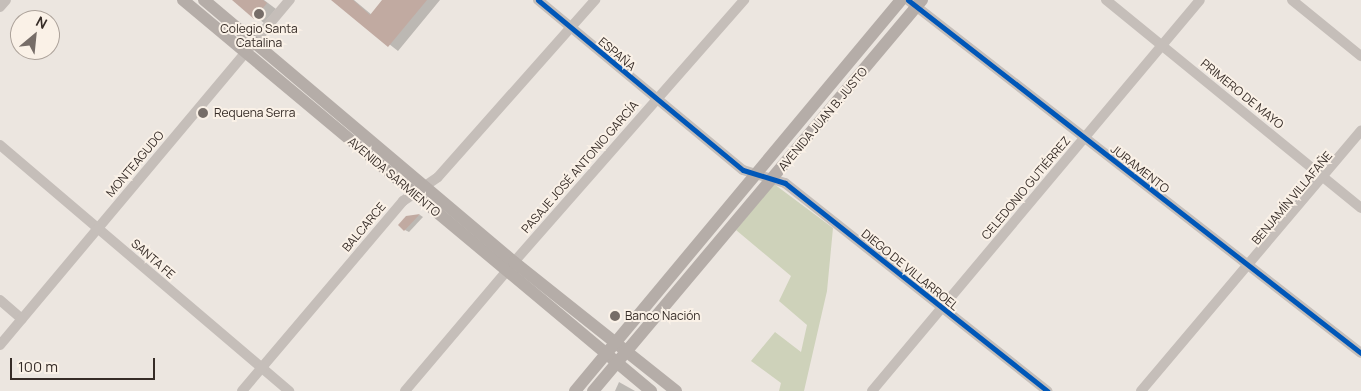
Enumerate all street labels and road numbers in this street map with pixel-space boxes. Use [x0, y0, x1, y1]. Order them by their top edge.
street label: ESPAÑA [596, 34, 638, 74]
street label: PRIMERO DE MAYO [1198, 56, 1286, 132]
street label: AVENIDA JUAN B. JUSTO [775, 64, 871, 174]
street label: PASAJE JOSÉ ANTONIO GARCÍA [519, 98, 641, 236]
street label: MONTEAGUDO [103, 128, 167, 200]
street label: CELEDONIO GUTIÉRREZ [979, 133, 1073, 243]
street label: AVENIDA SARMIENTO [345, 134, 443, 220]
street label: JURAMENTO [1108, 142, 1172, 196]
street label: BENJAMÍN VILLAFAÑE [1249, 148, 1335, 248]
street label: BALCARCE [339, 199, 389, 255]
street label: DIEGO DE VILLARROEL [859, 226, 961, 314]
street label: SANTA FE [128, 236, 178, 282]

